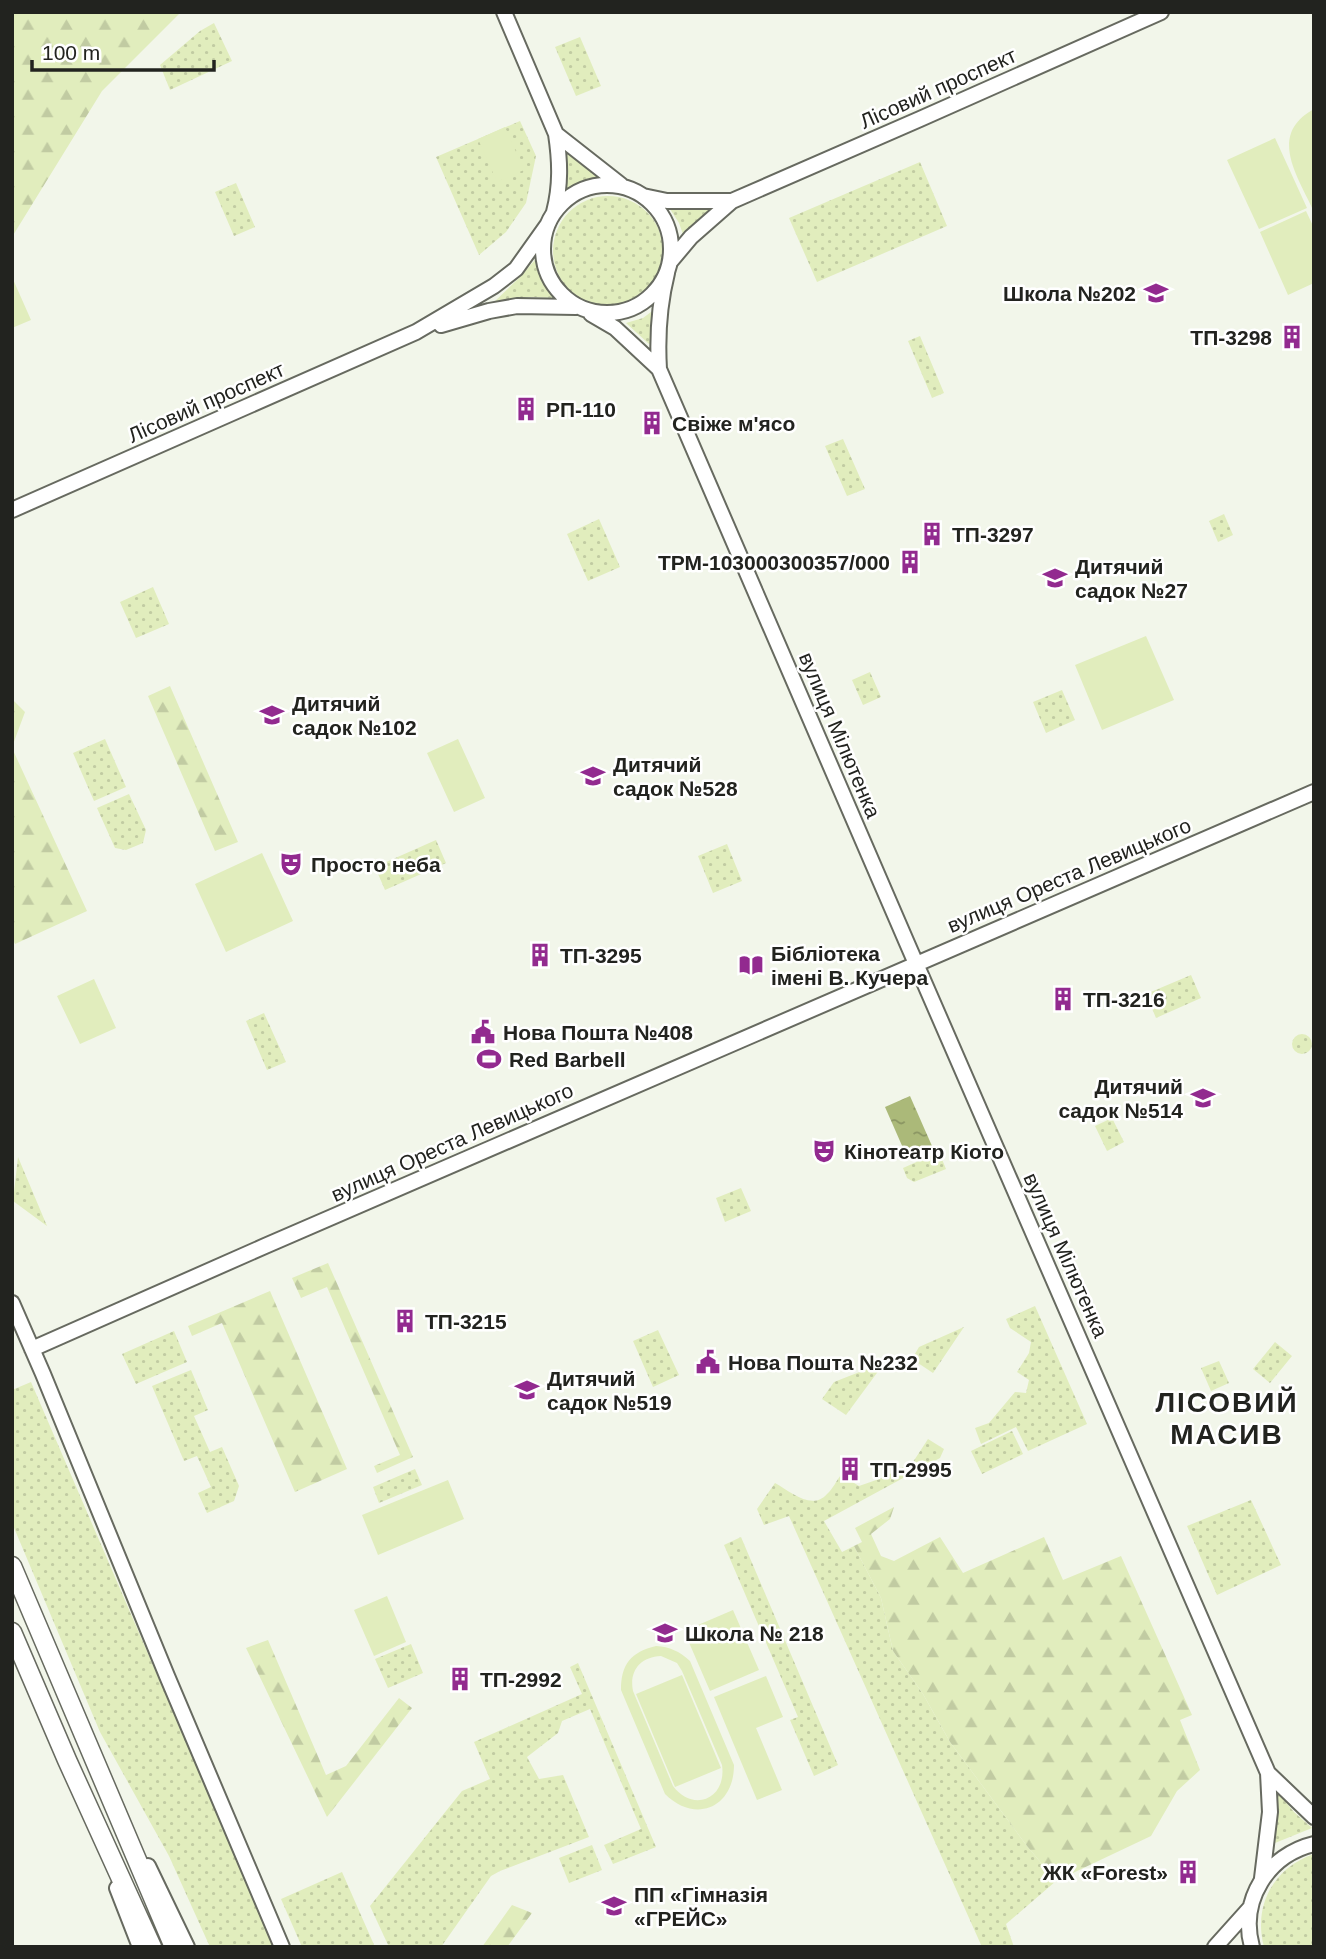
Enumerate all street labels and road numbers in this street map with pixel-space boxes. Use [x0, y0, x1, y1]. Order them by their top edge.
street label: Лісовий проспект [856, 43, 1020, 133]
street label: Лісовий проспект [124, 357, 288, 447]
street label: вулиця Мілютенка [795, 649, 885, 822]
street label: вулиця Ореста Левицького [944, 813, 1194, 937]
street label: вулиця Ореста Левицького [327, 1078, 577, 1206]
street label: вулиця Мілютенка [1019, 1169, 1113, 1341]

